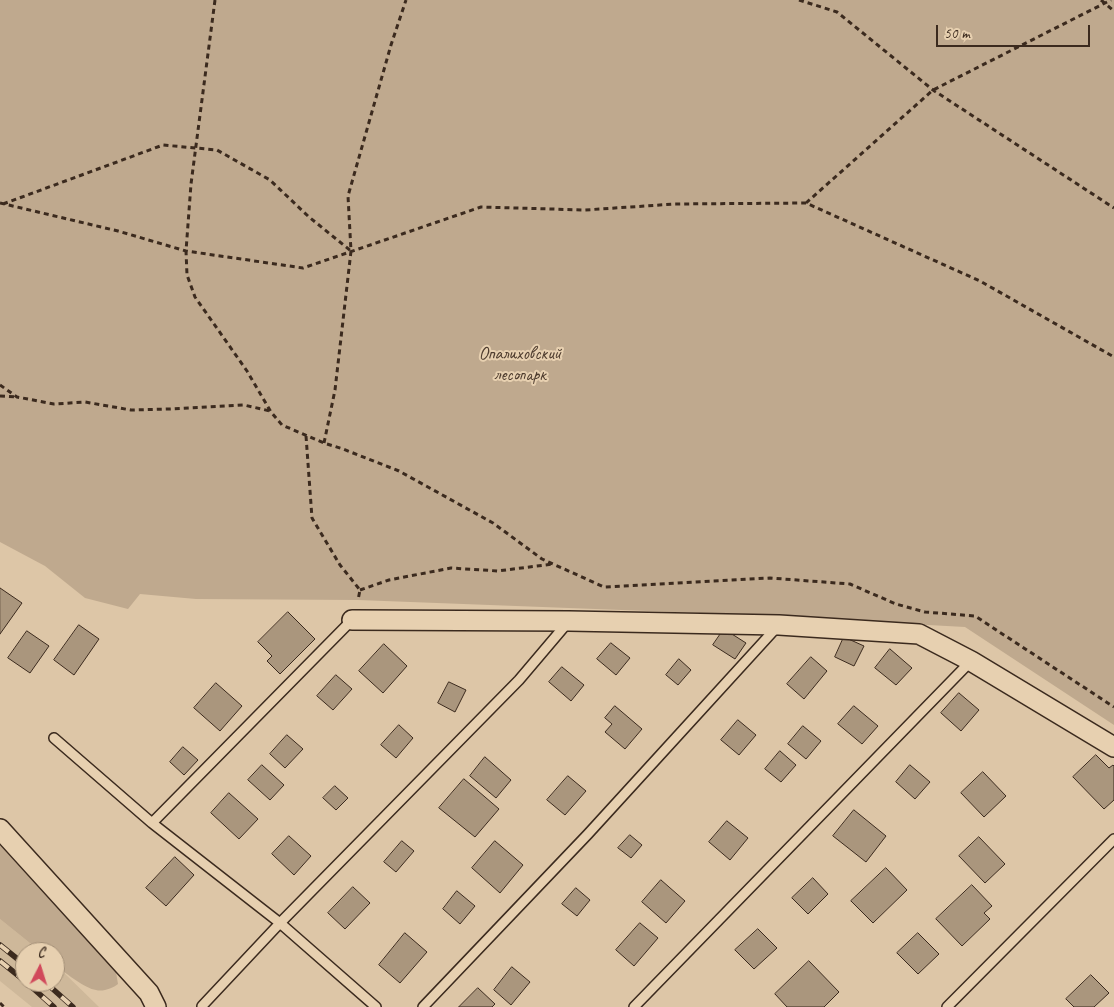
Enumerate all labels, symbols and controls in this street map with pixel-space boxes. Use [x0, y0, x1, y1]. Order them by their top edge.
scale bar [939, 15, 1093, 47]
text: 50 m [944, 24, 970, 43]
park label: Опалиховский лесопарк [479, 343, 561, 386]
north arrow [15, 942, 65, 992]
text: С [37, 944, 45, 961]

